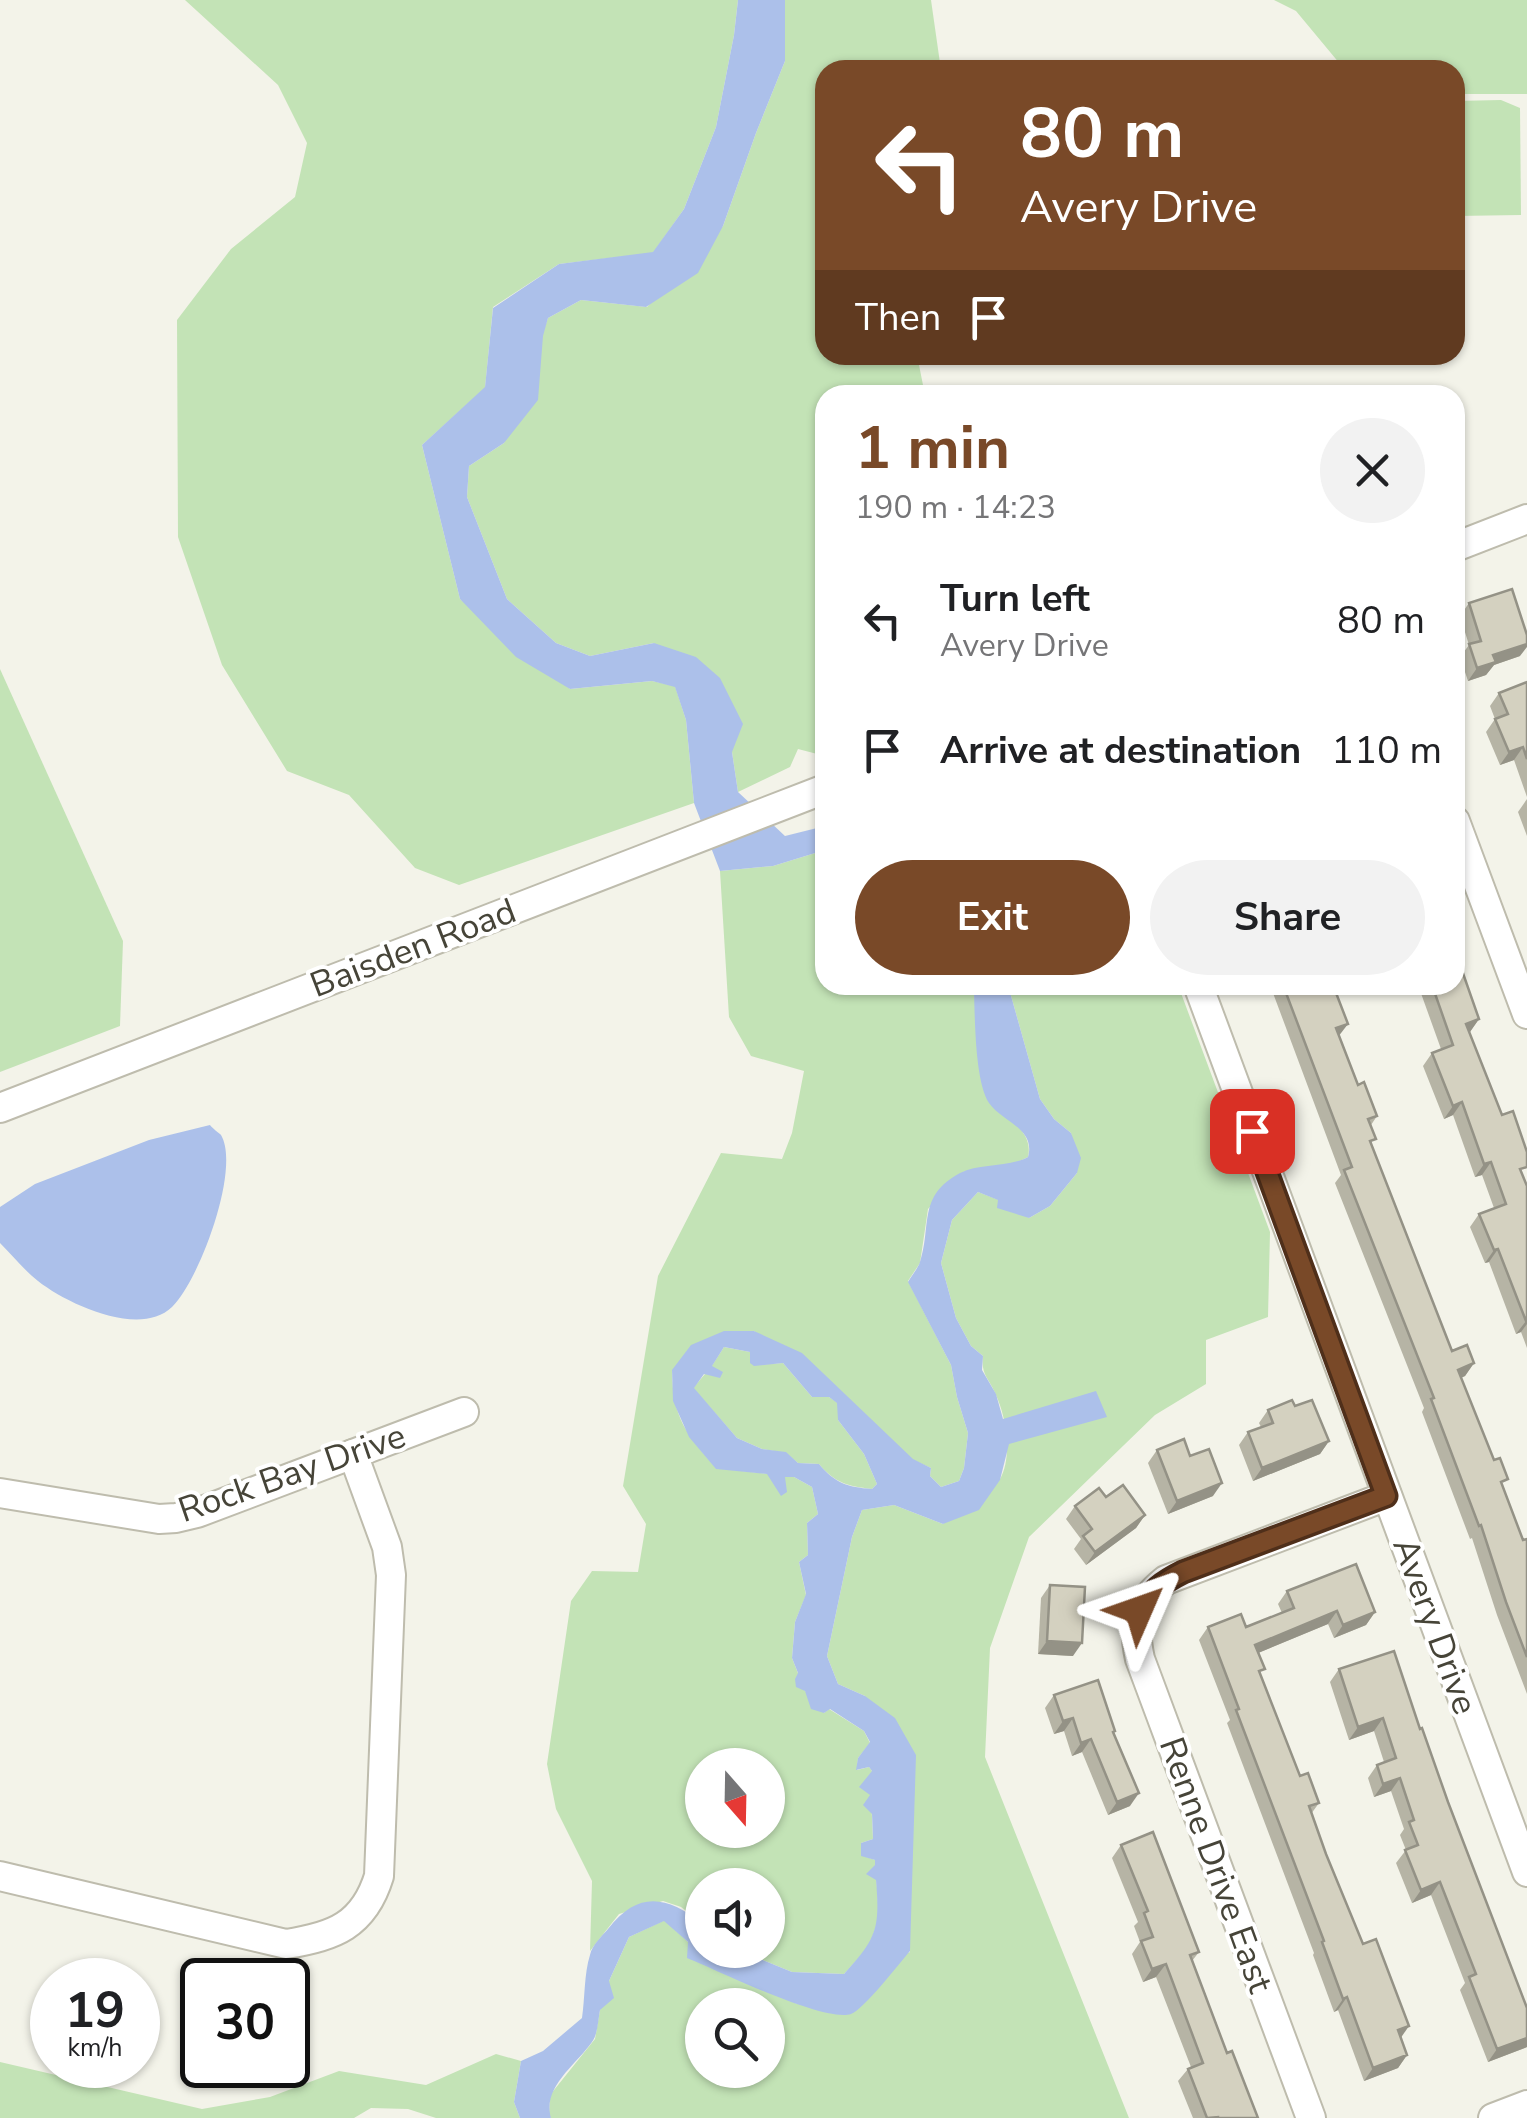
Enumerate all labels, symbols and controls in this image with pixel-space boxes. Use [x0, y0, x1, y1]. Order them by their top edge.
text: 80 m [1020, 86, 1184, 182]
icon: left [855, 100, 985, 230]
text: Avery Drive [1020, 177, 1257, 238]
icon: arrive [961, 290, 1016, 345]
text: Then [855, 292, 941, 343]
text: 1 min [855, 407, 1010, 489]
button: close [1320, 418, 1425, 523]
text: 190 m · 14:23 [855, 486, 1056, 529]
text: Turn left [940, 573, 1090, 624]
icon: left [855, 593, 910, 648]
text: 80 m [1337, 595, 1425, 646]
text: Avery Drive [940, 624, 1109, 667]
icon: arrive [855, 723, 910, 778]
text: Arrive at destination [940, 725, 1301, 776]
text: 110 m [1331, 725, 1442, 776]
button: Exit [855, 860, 1130, 975]
button: Share [1150, 860, 1425, 975]
street label: Baisden Road [304, 887, 522, 1009]
pin [1210, 1089, 1295, 1174]
icon: arrive [1225, 1104, 1280, 1159]
street label: Rock Bay Drive [172, 1412, 412, 1534]
street label: Avery Drive [1381, 1531, 1489, 1721]
position arrow [1087, 1558, 1191, 1662]
street label: Renne Drive East [1148, 1731, 1284, 2000]
north arrow [685, 1748, 785, 1848]
map controls [685, 1748, 785, 2088]
button: sound [685, 1868, 785, 1968]
speed limit sign: 30 [180, 1958, 310, 2088]
text: 19 [65, 1976, 125, 2045]
button: search [685, 1988, 785, 2088]
text: km/h [67, 2031, 123, 2065]

